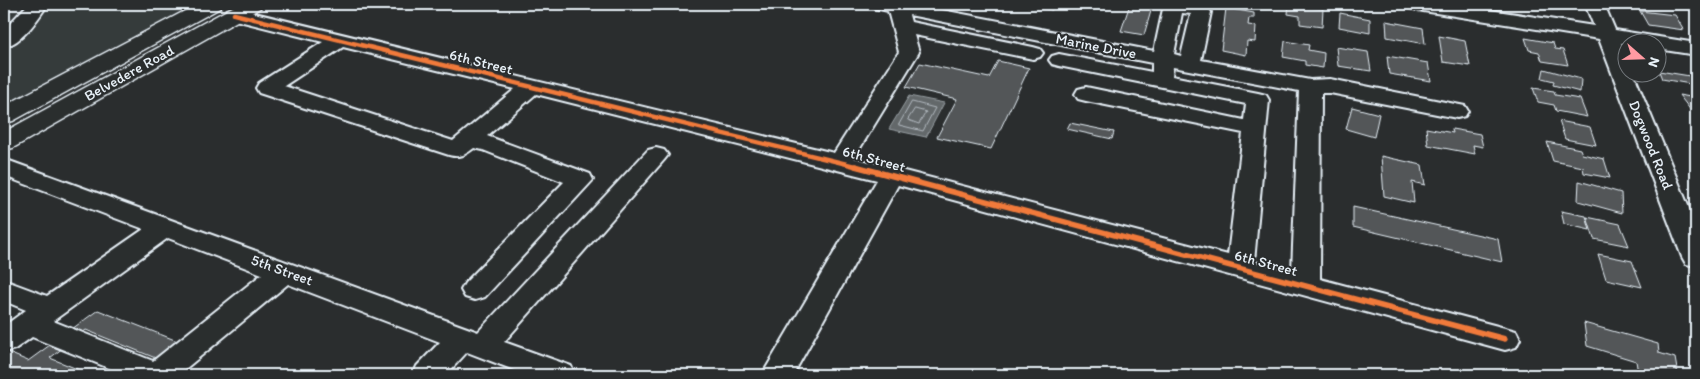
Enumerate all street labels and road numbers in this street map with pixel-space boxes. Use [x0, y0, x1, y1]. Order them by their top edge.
street label: Marine Drive [1054, 29, 1138, 63]
street label: Belvedere Road [81, 41, 177, 105]
street label: 6th Street [448, 45, 515, 79]
street label: Dogwood Road [1625, 98, 1677, 193]
street label: 6th Street [841, 142, 908, 176]
street label: 6th Street [1233, 246, 1300, 280]
street label: 5th Street [249, 251, 316, 290]

